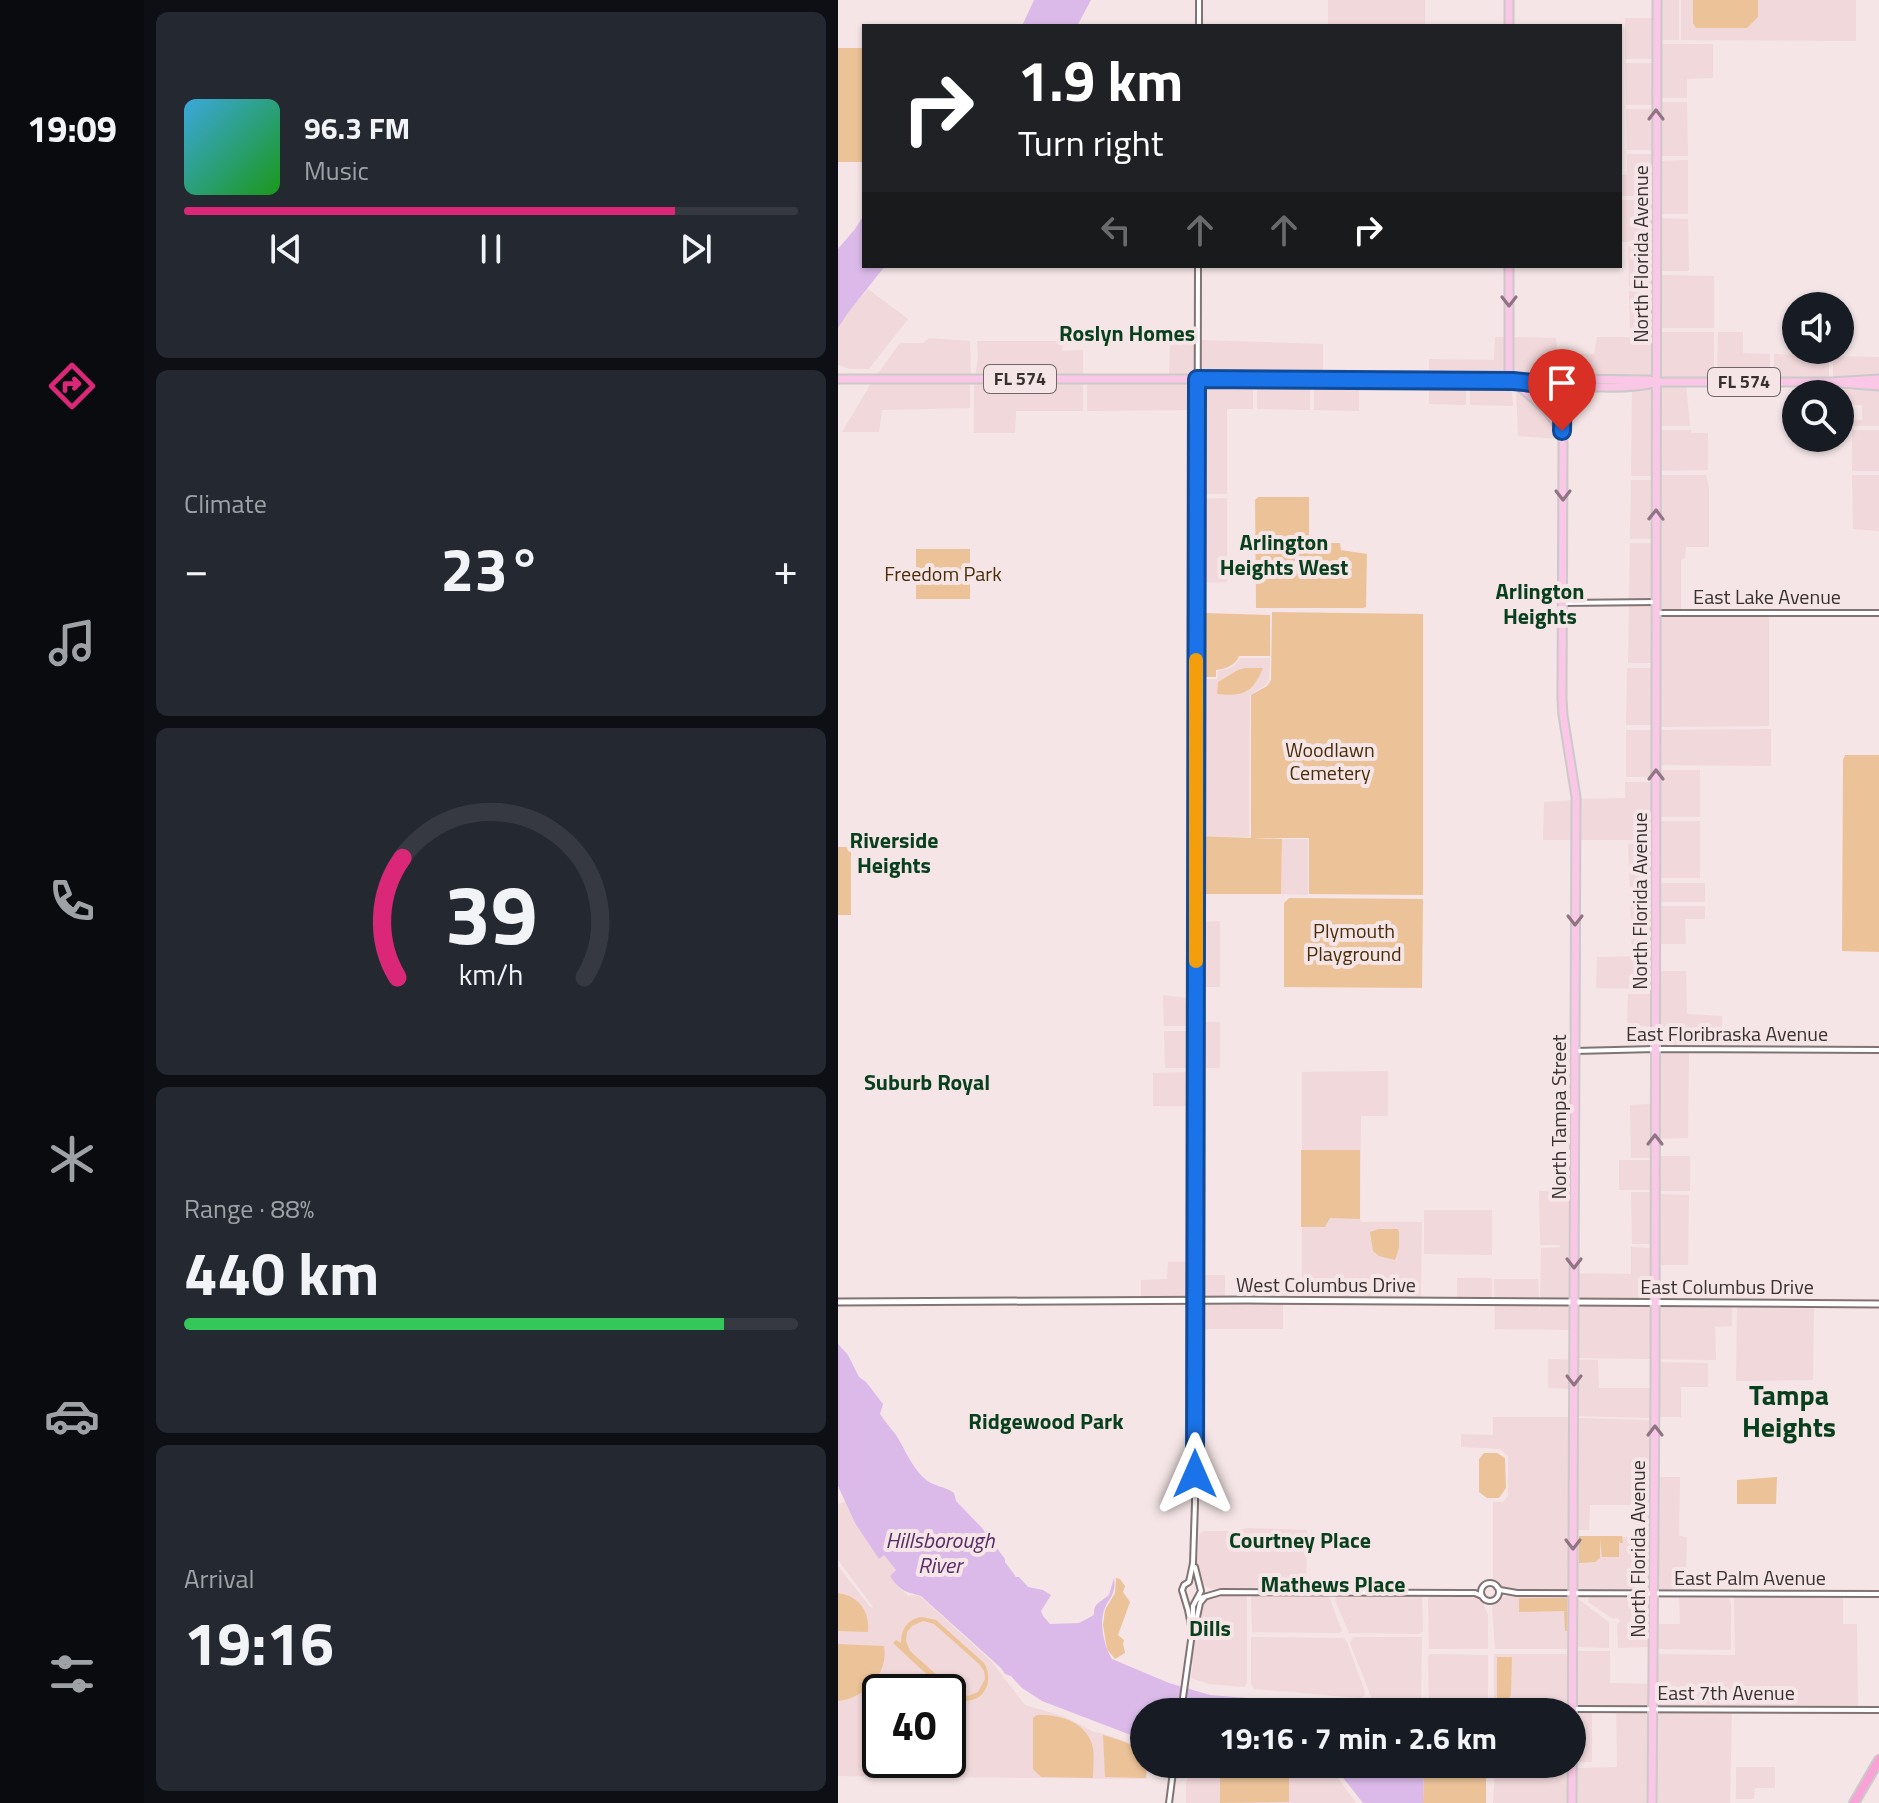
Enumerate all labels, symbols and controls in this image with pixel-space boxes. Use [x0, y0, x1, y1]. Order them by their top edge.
text: 1.9 km [1018, 38, 1183, 123]
icon: right [886, 56, 990, 160]
text: 19:09 [27, 101, 117, 156]
text: 96.3 FM [304, 105, 410, 151]
one-way arrow [1647, 108, 1665, 121]
text: Turn right [1018, 115, 1163, 170]
text: Music [304, 151, 369, 190]
street label: North Florida Avenue [1625, 165, 1656, 343]
icon: left [1094, 208, 1138, 252]
icon: ahead [1178, 208, 1222, 252]
icon: ahead [1262, 208, 1306, 252]
icon: right [1346, 208, 1390, 252]
icon: previous [264, 227, 308, 271]
icon: pause [469, 227, 513, 271]
icon: next [674, 227, 718, 271]
map controls [1782, 292, 1854, 452]
button: sound [1782, 292, 1854, 364]
one-way arrow [1500, 295, 1518, 308]
district label: Roslyn Homes [1059, 316, 1195, 350]
pin [1528, 349, 1596, 431]
icon: directions [44, 358, 100, 414]
icon: arrive [1540, 361, 1584, 405]
road number: FL 574 [984, 365, 1056, 393]
road number: FL 574 [1708, 368, 1780, 396]
button: search [1782, 380, 1854, 452]
text: Climate [184, 484, 267, 523]
one-way arrow [1554, 489, 1572, 502]
one-way arrow [1647, 508, 1665, 521]
text: 23° [441, 523, 541, 614]
district label: Arlington Heights West [1220, 525, 1348, 584]
text: − [184, 535, 209, 602]
text: + [773, 535, 798, 602]
park label: Freedom Park [884, 558, 1002, 589]
district label: Arlington Heights [1496, 574, 1584, 633]
street label: East Lake Avenue [1693, 581, 1841, 612]
icon: music [44, 615, 100, 671]
park label: Woodlawn Cemetery [1285, 734, 1375, 788]
one-way arrow [1647, 768, 1665, 781]
street label: North Florida Avenue [1624, 812, 1655, 990]
district label: Riverside Heights [850, 823, 938, 882]
text: 39 [444, 849, 538, 975]
icon: phone [44, 873, 100, 929]
one-way arrow [1566, 914, 1584, 927]
park label: Plymouth Playground [1306, 915, 1402, 969]
text: km/h [459, 953, 523, 996]
street label: East Floribraska Avenue [1626, 1018, 1828, 1049]
street label: North Tampa Street [1543, 1034, 1574, 1200]
district label: Suburb Royal [864, 1065, 990, 1099]
icon: climate [44, 1131, 100, 1187]
one-way arrow [1646, 1133, 1664, 1146]
text: Range · 88% [184, 1189, 314, 1228]
text: 440 km [184, 1227, 379, 1318]
one-way arrow [1565, 1257, 1583, 1270]
street label: West Columbus Drive [1236, 1269, 1416, 1300]
street label: East Columbus Drive [1640, 1271, 1814, 1302]
district label: Tampa Heights [1742, 1373, 1836, 1448]
one-way arrow [1565, 1374, 1583, 1387]
icon: car [44, 1388, 100, 1444]
district label: Ridgewood Park [968, 1404, 1124, 1438]
one-way arrow [1646, 1424, 1664, 1437]
position arrow [1153, 1432, 1237, 1516]
street label: North Florida Avenue [1622, 1460, 1653, 1638]
water label: Hillsborough River [886, 1523, 995, 1582]
district label: Courtney Place [1229, 1523, 1371, 1557]
one-way arrow [1564, 1538, 1582, 1551]
text: Arrival [184, 1559, 255, 1598]
street label: East Palm Avenue [1674, 1562, 1826, 1593]
district label: Mathews Place [1261, 1567, 1405, 1601]
text: 19:16 [184, 1597, 334, 1688]
district label: Dills [1189, 1611, 1231, 1645]
icon: filters [44, 1646, 100, 1702]
speed limit sign: 40 [862, 1674, 966, 1778]
street label: East 7th Avenue [1657, 1677, 1795, 1708]
text: 19:16 · 7 min · 2.6 km [1219, 1715, 1497, 1761]

